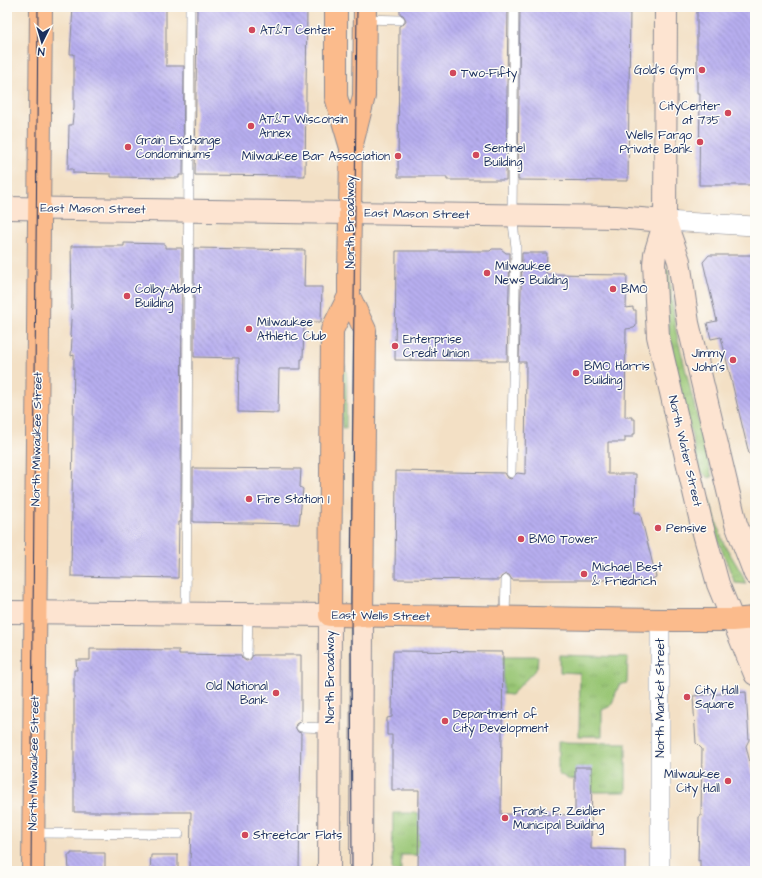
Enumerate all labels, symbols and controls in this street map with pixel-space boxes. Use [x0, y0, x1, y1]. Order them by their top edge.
north arrow [22, 22, 62, 62]
place label: AT&T Center [260, 22, 335, 39]
marker: AT&T Center [247, 25, 257, 35]
text: N [37, 44, 45, 59]
place label: Gold's Gym [634, 62, 695, 80]
place label: Two-Fifty [461, 65, 518, 83]
marker: Gold's Gym [697, 65, 707, 75]
marker: Two-Fifty [448, 68, 458, 78]
place label: CityCenter at 735 [659, 98, 721, 129]
marker: CityCenter at 735 [723, 108, 733, 118]
place label: AT&T Wisconsin Annex [259, 111, 348, 142]
marker: AT&T Wisconsin Annex [246, 121, 256, 131]
place label: Wells Fargo Private Bank [619, 127, 693, 158]
place label: Grain Exchange Condominiums [136, 132, 221, 163]
marker: Wells Fargo Private Bank [695, 137, 705, 147]
place label: Sentinel Building [484, 140, 525, 172]
marker: Grain Exchange Condominiums [123, 142, 133, 152]
place label: Milwaukee Bar Association [242, 148, 390, 165]
marker: Sentinel Building [471, 150, 481, 160]
marker: Milwaukee Bar Association [393, 151, 403, 161]
street label: North Broadway [342, 175, 360, 269]
street label: East Mason Street [40, 200, 146, 218]
street label: East Mason Street [364, 205, 470, 223]
place label: Milwaukee News Building [495, 258, 568, 290]
marker: Milwaukee News Building [482, 268, 492, 278]
place label: Colby-Abbot Building [135, 281, 202, 313]
place label: BMO [621, 281, 648, 298]
marker: BMO [608, 284, 618, 294]
marker: Colby-Abbot Building [122, 291, 132, 301]
place label: Milwaukee Athletic Club [257, 314, 326, 345]
marker: Milwaukee Athletic Club [244, 324, 254, 334]
place label: Enterprise Credit Union [403, 331, 470, 362]
marker: Enterprise Credit Union [390, 341, 400, 351]
place label: Jimmy John's [692, 345, 725, 376]
marker: Jimmy John's [728, 355, 738, 365]
place label: BMO Harris Building [584, 358, 650, 390]
marker: BMO Harris Building [571, 368, 581, 378]
street label: North Milwaukee Street [27, 372, 47, 506]
street label: North Water Street [664, 394, 706, 508]
place label: Fire Station 1 [257, 491, 330, 508]
marker: Fire Station 1 [244, 494, 254, 504]
place label: Pensive [666, 520, 707, 537]
marker: Pensive [653, 523, 663, 533]
place label: BMO Tower [529, 531, 598, 548]
marker: BMO Tower [516, 534, 526, 544]
place label: Michael Best & Friedrich [592, 559, 663, 590]
marker: Michael Best & Friedrich [579, 569, 589, 579]
street label: East Wells Street [332, 607, 430, 625]
street label: North Broadway [322, 630, 340, 724]
street label: North Market Street [652, 638, 669, 758]
place label: Old National Bank [206, 678, 269, 709]
place label: City Hall Square [695, 682, 739, 713]
marker: Old National Bank [271, 688, 281, 698]
marker: City Hall Square [682, 692, 692, 702]
street label: North Milwaukee Street [24, 696, 44, 830]
place label: Department of City Development [453, 706, 549, 738]
marker: Department of City Development [440, 716, 450, 726]
place label: Milwaukee City Hall [664, 766, 721, 798]
marker: Milwaukee City Hall [723, 776, 733, 786]
place label: Frank P. Zeidler Municipal Building [513, 803, 606, 835]
marker: Frank P. Zeidler Municipal Building [500, 813, 510, 823]
place label: Streetcar Flats [253, 827, 342, 844]
marker: Streetcar Flats [240, 830, 250, 840]

